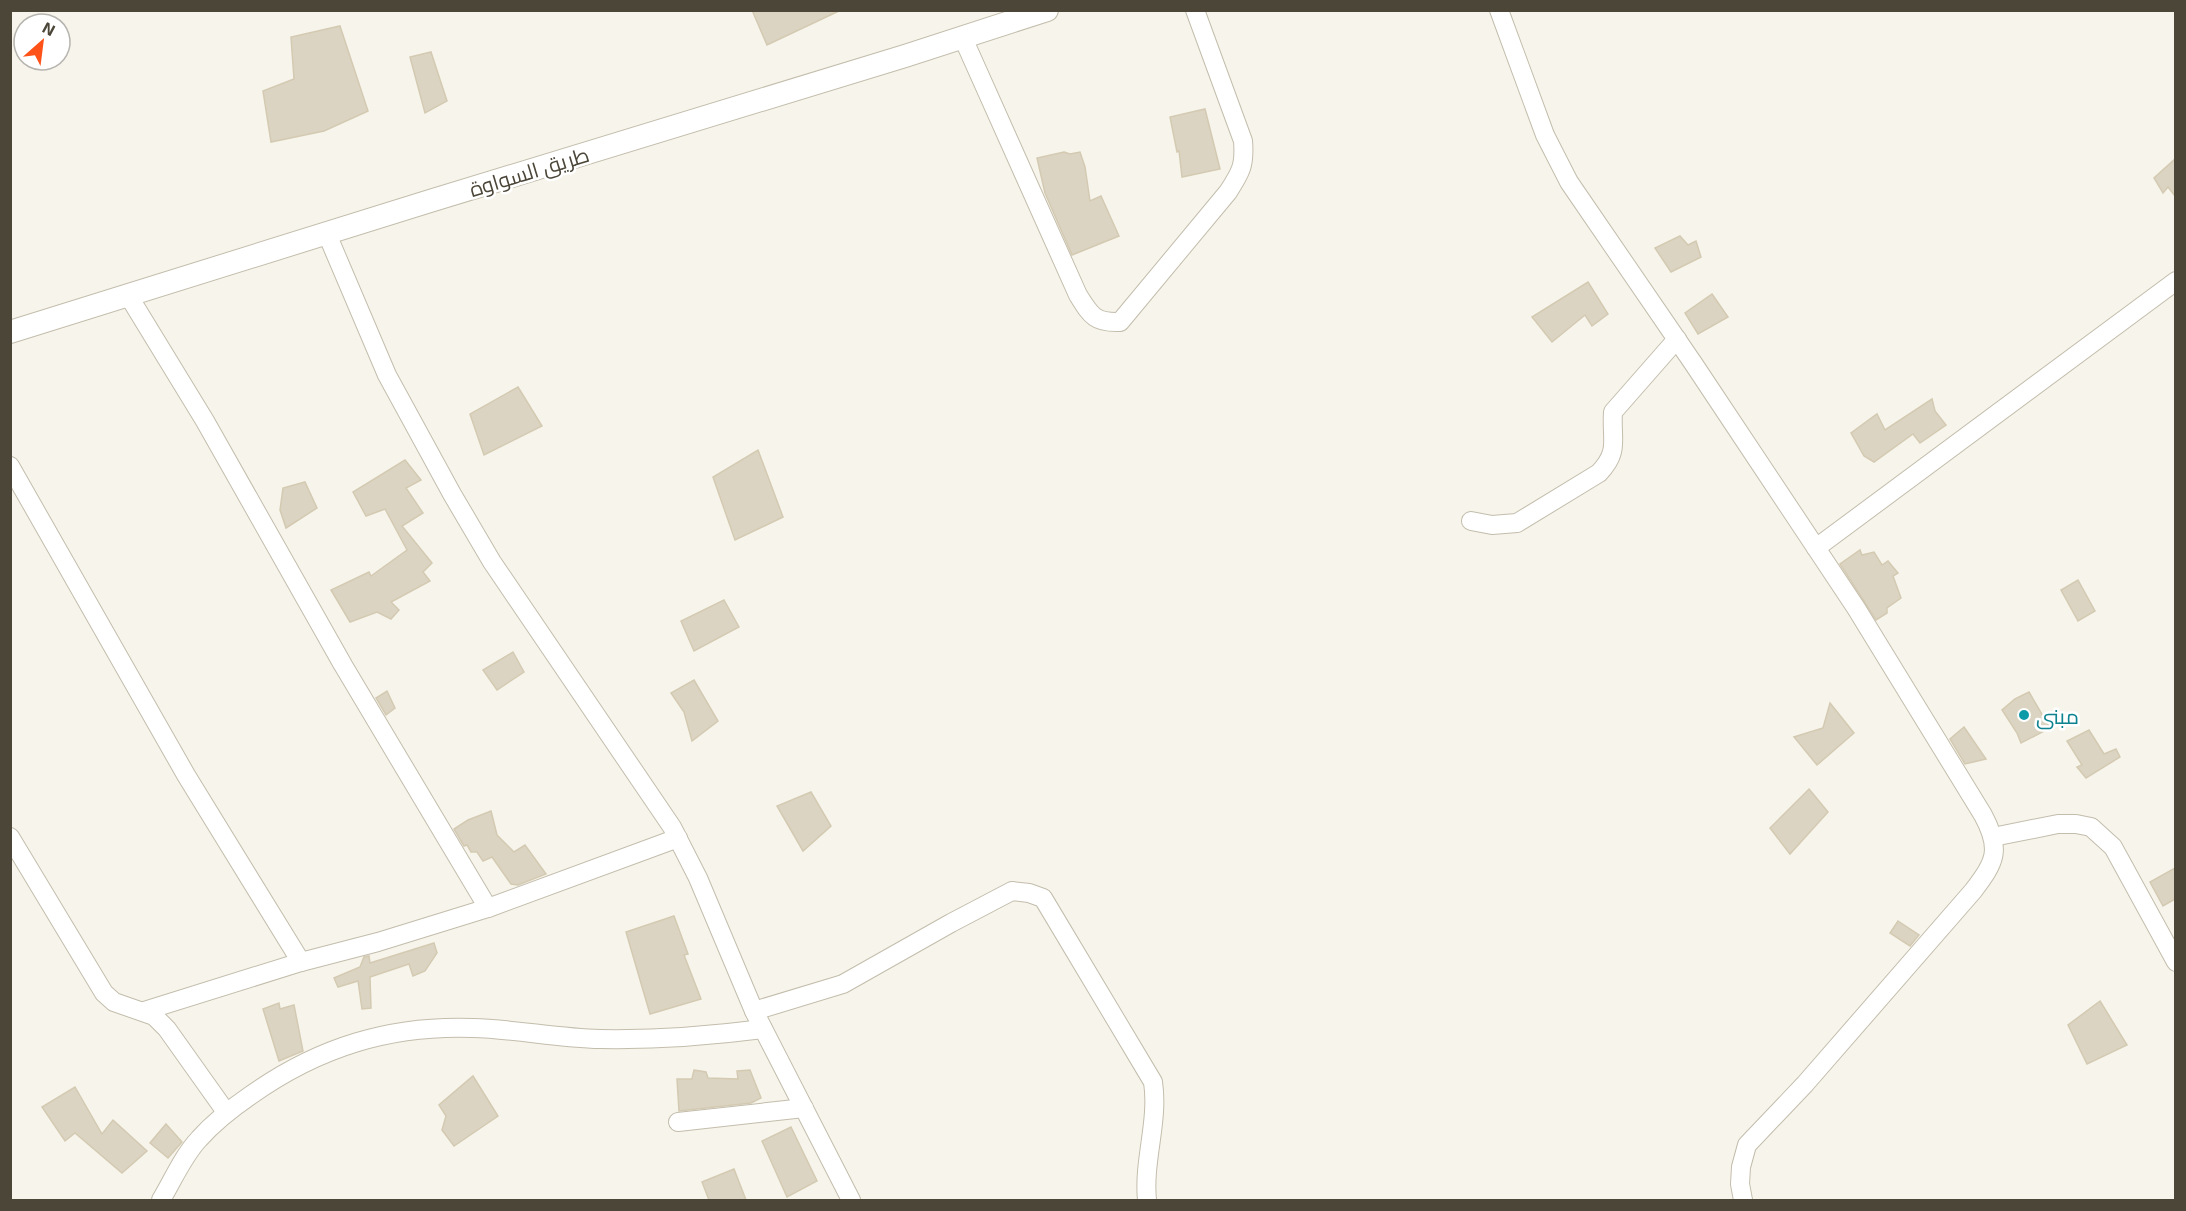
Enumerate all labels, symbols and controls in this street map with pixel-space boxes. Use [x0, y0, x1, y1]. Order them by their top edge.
north arrow [12, 12, 72, 72]
text: N [40, 17, 59, 39]
street label: طريق السواوة [466, 141, 592, 203]
place label: مبنى [2036, 703, 2079, 730]
marker: مبنى [2017, 708, 2031, 722]

